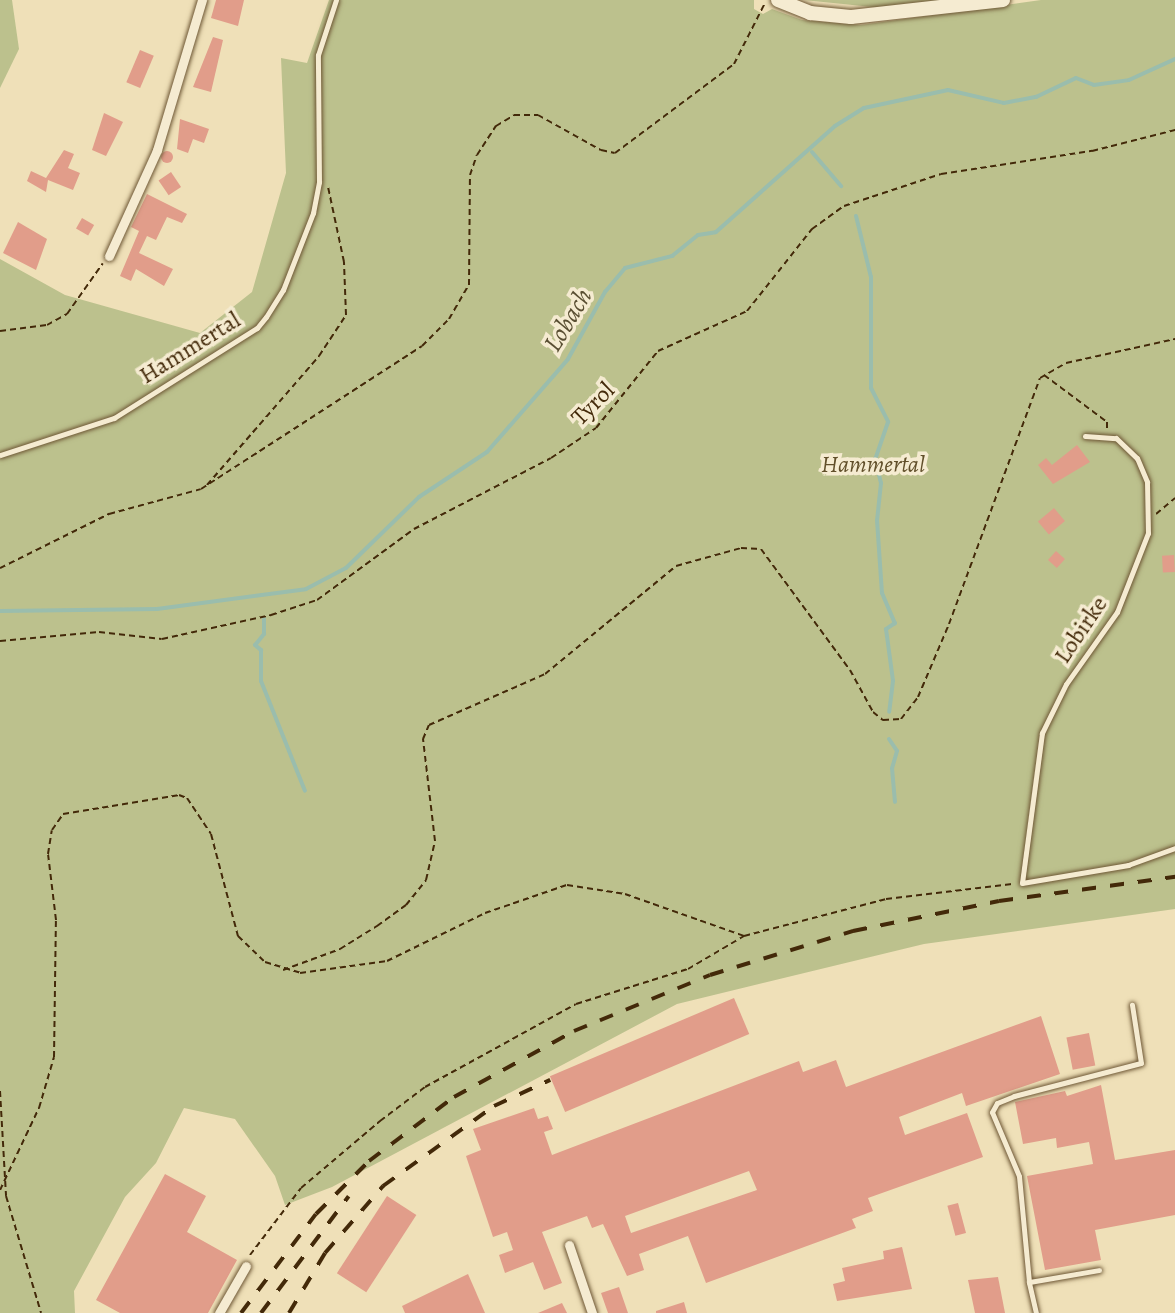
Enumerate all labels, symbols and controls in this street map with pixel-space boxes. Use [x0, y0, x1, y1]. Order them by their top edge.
water label: Lobach [537, 283, 599, 357]
street label: Hammertal [134, 306, 246, 390]
street label: Tyrol [565, 376, 621, 432]
park label: Hammertal [821, 451, 925, 479]
street label: Lobirke [1048, 591, 1114, 669]

